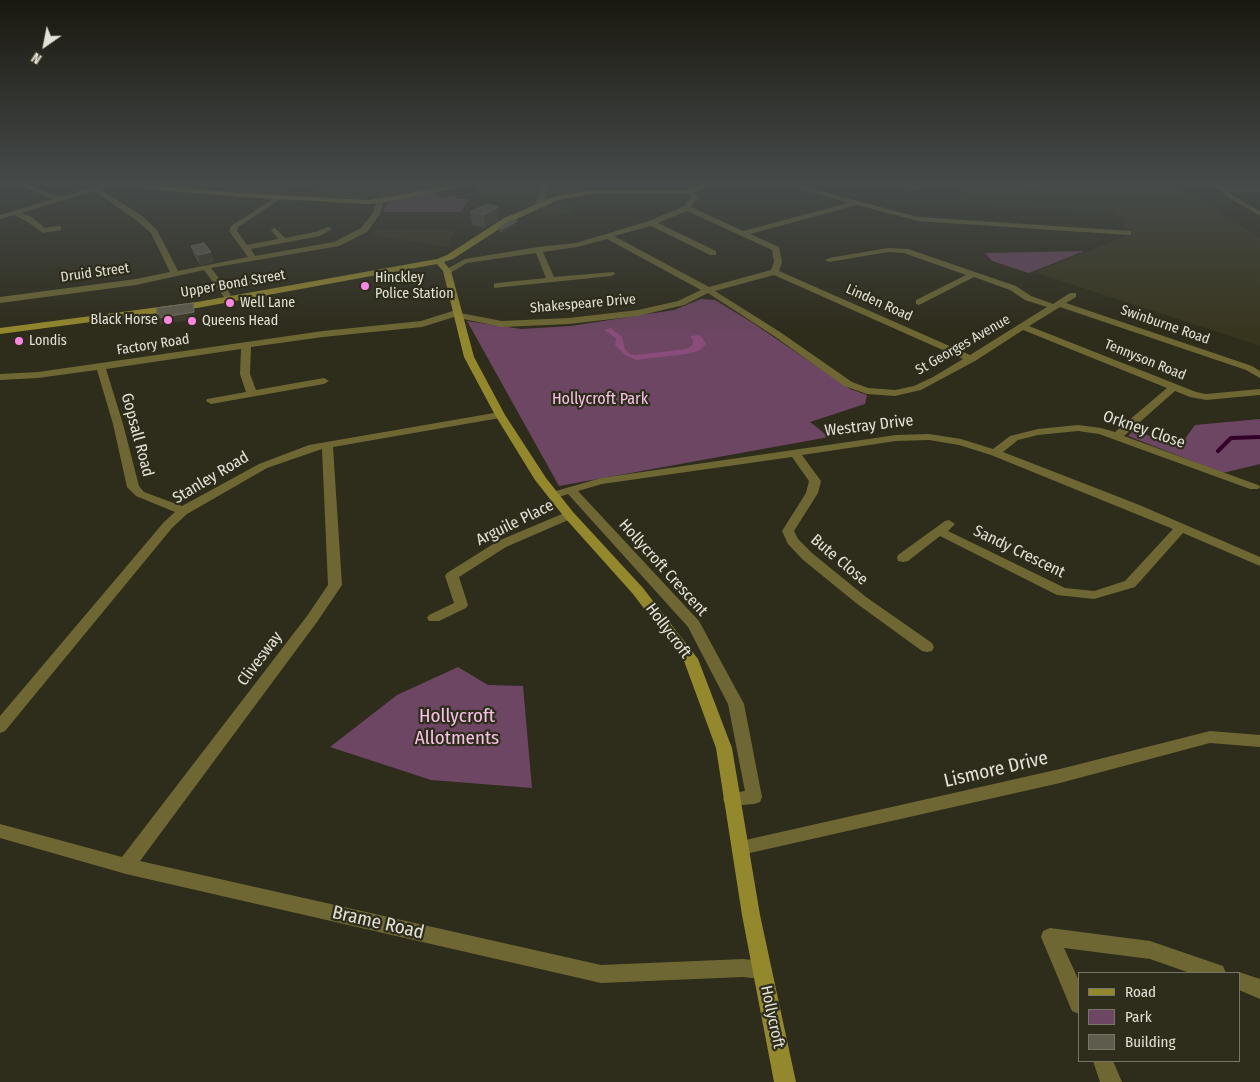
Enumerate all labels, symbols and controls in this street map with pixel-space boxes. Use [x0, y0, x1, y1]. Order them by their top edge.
north arrow [20, 20, 70, 70]
text: N [28, 49, 45, 67]
street label: Druid Street [60, 260, 130, 286]
street label: Upper Bond Street [179, 267, 287, 301]
place label: Hinckley Police Station [375, 270, 454, 302]
marker: Hinckley Police Station [359, 280, 371, 292]
street label: Linden Road [843, 281, 915, 325]
street label: Shakespeare Drive [530, 291, 636, 317]
place label: Well Lane [240, 295, 295, 311]
marker: Well Lane [224, 297, 236, 309]
street label: Swinburne Road [1118, 302, 1212, 348]
street label: St Georges Avenue [913, 311, 1013, 379]
place label: Black Horse [91, 312, 158, 328]
place label: Queens Head [202, 313, 278, 329]
marker: Black Horse [162, 314, 174, 326]
marker: Queens Head [186, 315, 198, 327]
street label: Factory Road [115, 331, 191, 359]
place label: Londis [29, 333, 67, 349]
marker: Londis [13, 335, 25, 347]
street label: Tennyson Road [1102, 336, 1188, 384]
park label: Hollycroft Park [552, 390, 648, 410]
street label: Gopsall Road [117, 391, 157, 479]
street label: Orkney Close [1100, 407, 1188, 453]
street label: Westray Drive [824, 411, 914, 441]
street label: Stanley Road [169, 448, 253, 508]
street label: Arguile Place [473, 496, 557, 550]
street label: Hollycroft Crescent [615, 516, 711, 620]
street label: Sandy Crescent [970, 522, 1068, 582]
street label: Bute Close [806, 530, 872, 590]
street label: Hollycroft [641, 600, 695, 662]
street label: Clivesway [233, 628, 287, 690]
park label: Hollycroft Allotments [415, 706, 499, 750]
street label: Lismore Drive [942, 747, 1050, 793]
street label: Brame Road [330, 901, 426, 945]
legend [1078, 972, 1240, 1062]
text: Road [1125, 983, 1156, 1001]
street label: Hollycroft [756, 984, 788, 1050]
text: Park [1125, 1008, 1152, 1026]
text: Building [1125, 1033, 1176, 1051]

